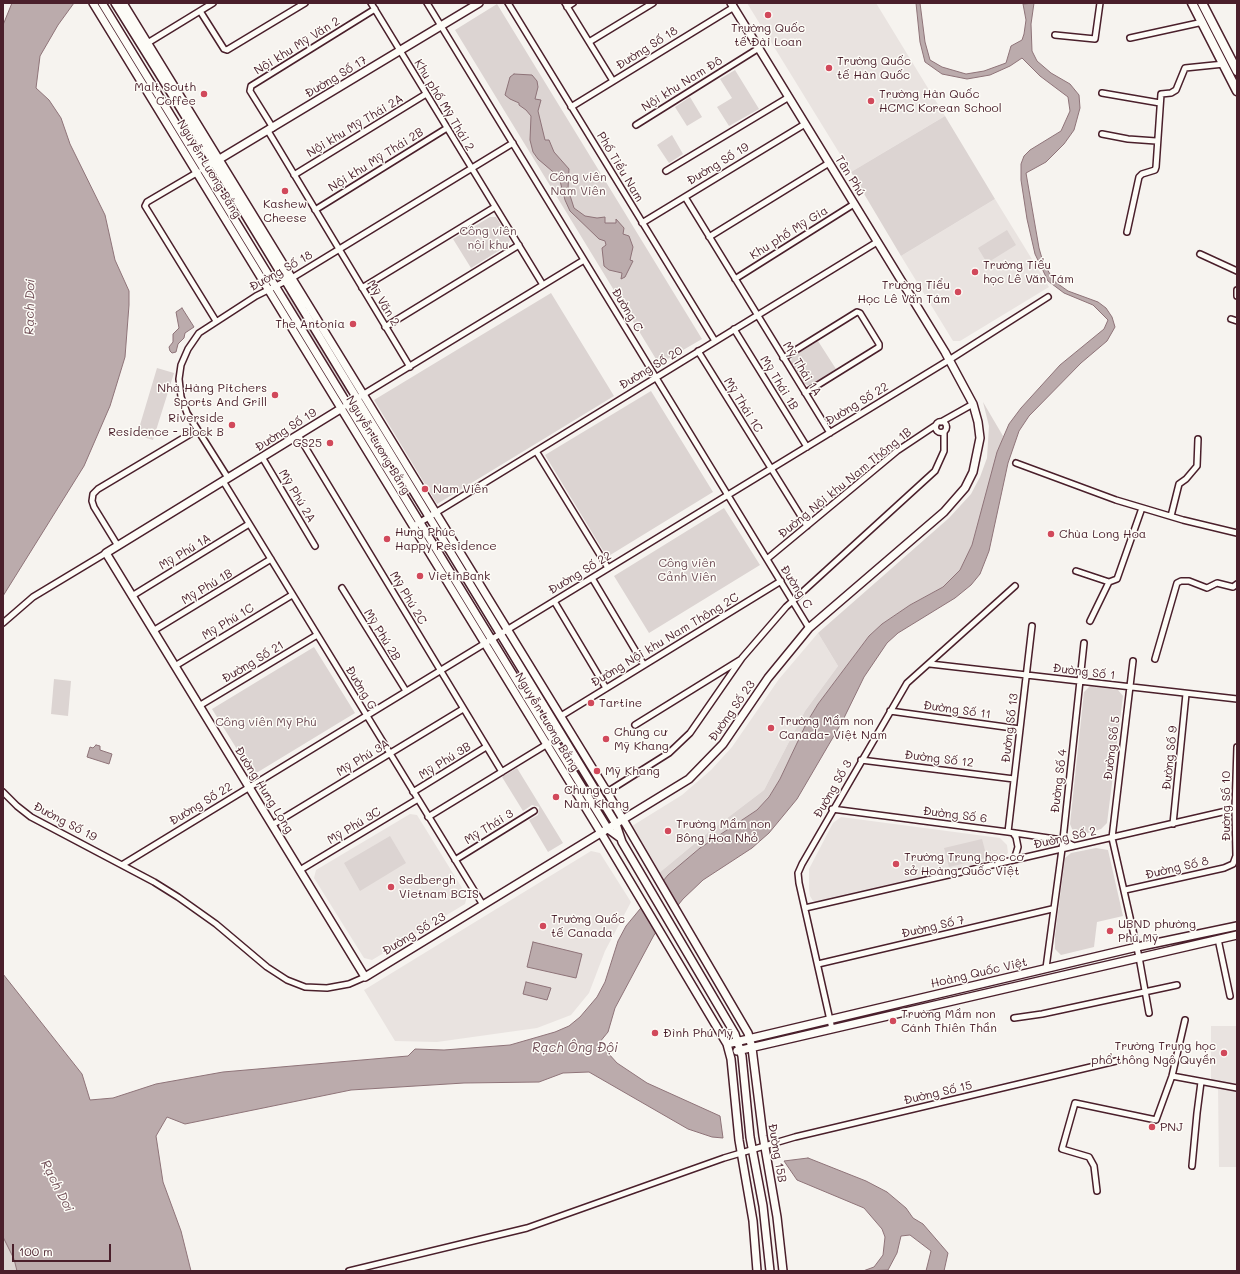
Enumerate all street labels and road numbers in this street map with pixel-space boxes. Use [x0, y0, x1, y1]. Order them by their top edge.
street label: Nội khu Mỹ Văn 2 [252, 14, 342, 78]
street label: Đường Số 18 [613, 23, 681, 73]
street label: Đường Số 17 [302, 53, 370, 101]
street label: Nội khu Nam Đô [639, 53, 725, 115]
street label: Khu phố Mỹ Thái 2 [411, 57, 477, 153]
street label: Nội khu Mỹ Thái 2A [304, 91, 406, 161]
street label: Nguyễn Lương Bằng [174, 117, 244, 221]
street label: Nội khu Mỹ Thái 2B [326, 125, 426, 195]
street label: Phố Tiểu Nam [593, 129, 647, 205]
street label: Đường Số 19 [684, 140, 752, 188]
street label: Tân Phú [832, 153, 868, 199]
street label: Khu phố Mỹ Gia [747, 203, 831, 263]
street label: Đường Số 18 [247, 248, 315, 294]
street label: Mỹ Văn 2 [364, 277, 402, 329]
street label: Đường C [608, 286, 646, 334]
street label: Mỹ Thái 1A [780, 339, 824, 399]
street label: Đường Số 20 [617, 343, 685, 393]
street label: Mỹ Thái 1B [757, 353, 801, 413]
street label: Mỹ Thái 1C [720, 375, 766, 435]
street label: Đường Số 22 [823, 380, 891, 428]
street label: Nguyễn Lương Bằng [343, 393, 413, 497]
street label: Đường Số 19 [253, 405, 319, 455]
street label: Đường Nội khu Nam Thông 1B [775, 425, 915, 541]
street label: Mỹ Phú 2A [276, 467, 318, 525]
street label: Mỹ Phú 1A [157, 531, 213, 573]
street label: Đường Số 22 [546, 549, 614, 597]
street label: Đường C [777, 563, 815, 611]
street label: Mỹ Phú 1B [179, 566, 235, 608]
street label: Mỹ Phú 2C [387, 569, 429, 627]
street label: Đường Nội khu Nam Thông 2C [589, 590, 741, 690]
street label: Mỹ Phú 1C [199, 601, 257, 643]
street label: Mỹ Phú 2B [360, 606, 404, 664]
street label: Đường Số 21 [219, 638, 287, 686]
street label: Đường Số 1 [1052, 661, 1116, 683]
street label: Đường G [342, 663, 380, 713]
street label: Nguyễn Lương Bằng [512, 670, 582, 774]
street label: Đường Số 23 [706, 678, 758, 744]
street label: Đường Số 13 [999, 692, 1021, 764]
street label: Đường Số 11 [922, 698, 992, 722]
street label: Đường Số 5 [1101, 715, 1123, 781]
street label: Đường Số 9 [1159, 725, 1181, 791]
street label: Mỹ Phú 3A [334, 737, 392, 779]
street label: Mỹ Phú 3B [416, 739, 474, 783]
street label: Đường Hưng Long [232, 744, 296, 836]
street label: Đường Số 12 [904, 748, 974, 770]
street label: Đường Số 4 [1048, 748, 1070, 814]
street label: Đường Số 3 [811, 757, 855, 821]
street label: Đường Số 10 [1219, 771, 1233, 841]
street label: Đường Số 22 [167, 780, 235, 828]
street label: Đường Số 19 [31, 799, 99, 845]
street label: Mỹ Phú 3C [325, 804, 383, 848]
street label: Đường Số 6 [922, 804, 988, 826]
street label: Mỹ Thái 3 [462, 806, 516, 848]
street label: Đường Số 2 [1032, 824, 1098, 852]
street label: Đường Số 8 [1144, 854, 1210, 882]
street label: Đường Số 23 [380, 909, 448, 959]
street label: Đường Số 7 [900, 913, 966, 941]
street label: Hoàng Quốc Việt [929, 955, 1029, 991]
street label: Đường Số 15 [902, 1078, 974, 1108]
street label: Đường 15B [765, 1122, 789, 1184]

